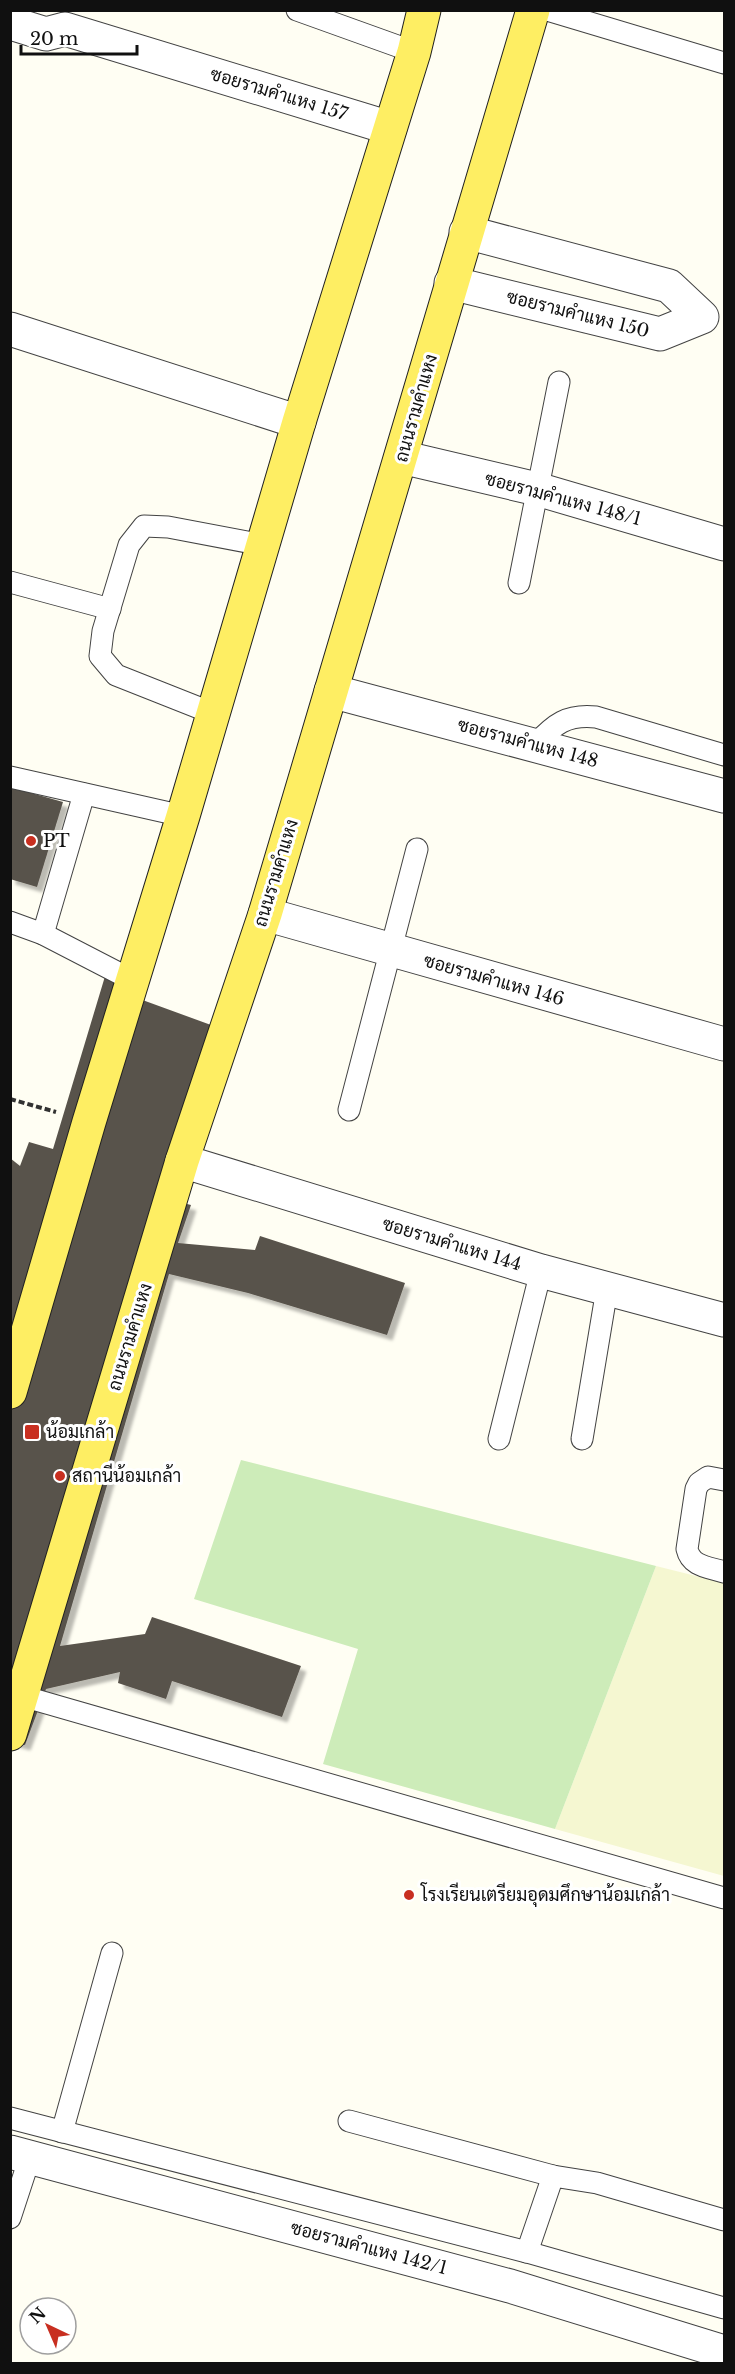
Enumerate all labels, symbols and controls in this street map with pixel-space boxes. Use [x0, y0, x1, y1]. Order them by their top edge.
scale bar [21, 18, 136, 56]
text: 20 m [30, 28, 78, 50]
street label: ซอยรามคำแหง 157 [208, 63, 351, 126]
street label: ซอยรามคำแหง 150 [504, 286, 652, 342]
street label: ถนนรามคำแหง [390, 351, 442, 465]
street label: ซอยรามคำแหง 148/1 [482, 468, 644, 530]
street label: ซอยรามคำแหง 148 [455, 714, 601, 772]
street label: ถนนรามคำแหง [249, 816, 303, 930]
place label: PT [43, 830, 70, 852]
marker: PT [24, 834, 38, 848]
street label: ซอยรามคำแหง 146 [421, 949, 567, 1011]
street label: ซอยรามคำแหง 144 [380, 1212, 524, 1276]
street label: ถนนรามคำแหง [103, 1280, 157, 1394]
place label: น้อมเกล้า [46, 1420, 114, 1443]
marker: น้อมเกล้า [23, 1423, 41, 1441]
place label: สถานีน้อมเกล้า [72, 1463, 181, 1487]
marker: สถานีน้อมเกล้า [53, 1469, 67, 1483]
place label: โรงเรียนเตรียมอุดมศึกษาน้อมเกล้า [420, 1882, 670, 1907]
marker: โรงเรียนเตรียมอุดมศึกษาน้อมเกล้า [402, 1888, 416, 1902]
street label: ซอยรามคำแหง 142/1 [288, 2217, 450, 2279]
north arrow [18, 2296, 78, 2356]
text: N [25, 2303, 50, 2328]

